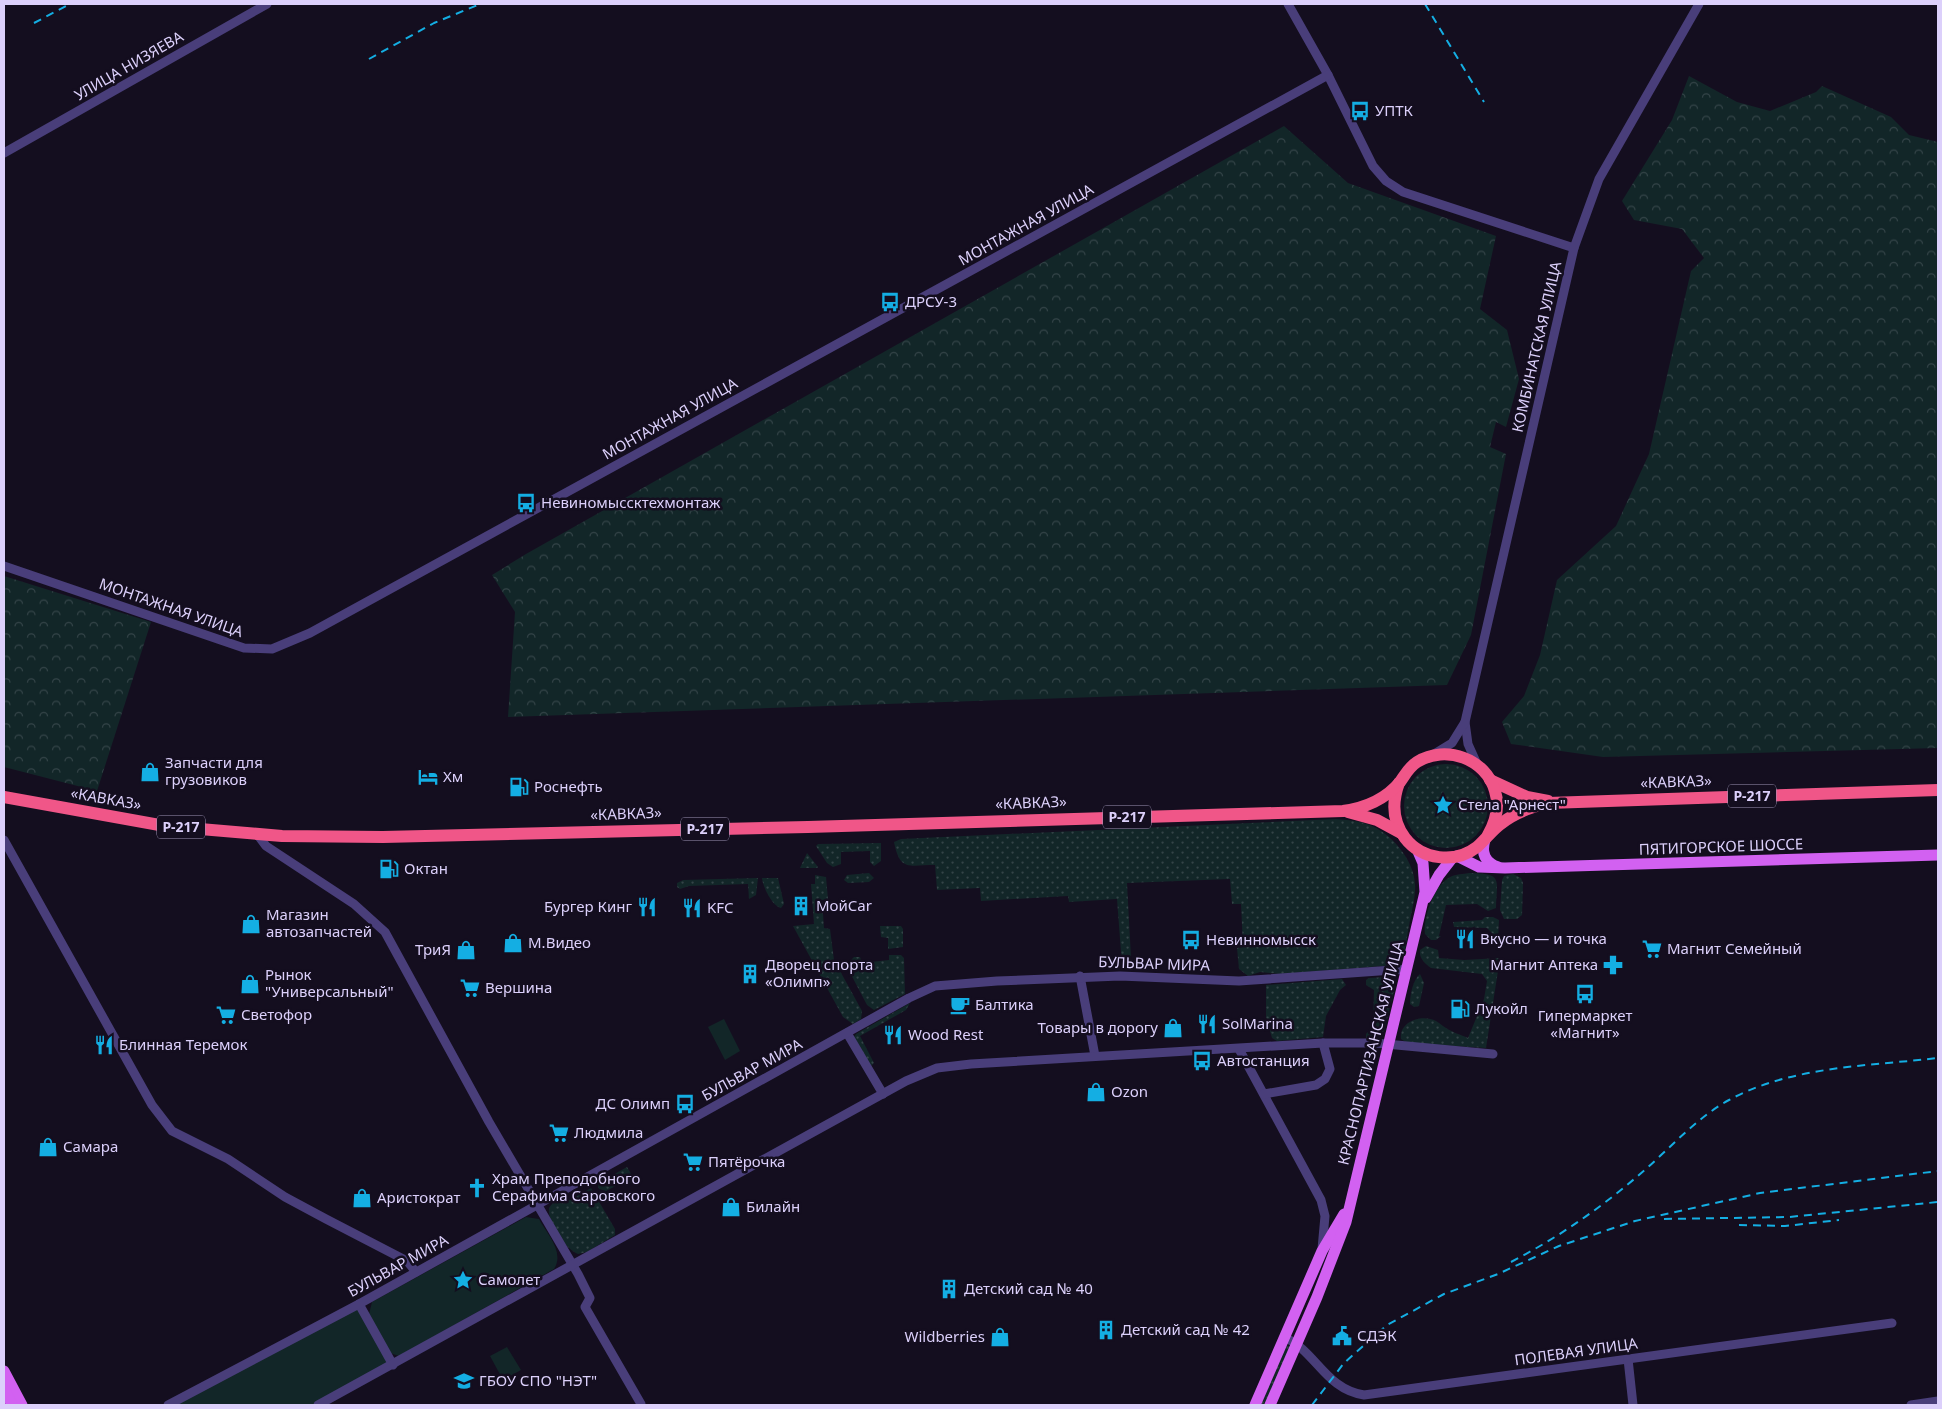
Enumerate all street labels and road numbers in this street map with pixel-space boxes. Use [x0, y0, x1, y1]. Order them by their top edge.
street label: УЛИЦА НИЗЯЕВА [70, 26, 187, 104]
street label: МОНТАЖНАЯ УЛИЦА [955, 179, 1097, 270]
street label: КОМБИНАТСКАЯ УЛИЦА [1507, 259, 1566, 434]
street label: МОНТАЖНАЯ УЛИЦА [599, 373, 741, 464]
street label: МОНТАЖНАЯ УЛИЦА [97, 573, 246, 641]
street label: «КАВКАЗ» [1640, 770, 1712, 792]
street label: «КАВКАЗ» [69, 782, 144, 814]
road number: Р-217 [1728, 784, 1776, 808]
street label: «КАВКАЗ» [995, 791, 1067, 813]
street label: «КАВКАЗ» [590, 802, 662, 824]
road number: Р-217 [1103, 806, 1151, 829]
road number: Р-217 [157, 816, 205, 839]
road number: Р-217 [681, 818, 729, 841]
street label: ПЯТИГОРСКОЕ ШОССЕ [1638, 833, 1804, 859]
street label: КРАСНОПАРТИЗАНСКАЯ УЛИЦА [1332, 938, 1408, 1167]
street label: БУЛЬВАР МИРА [1098, 951, 1211, 975]
street label: БУЛЬВАР МИРА [698, 1033, 806, 1105]
street label: БУЛЬВАР МИРА [344, 1229, 452, 1301]
street label: ПОЛЕВАЯ УЛИЦА [1513, 1332, 1639, 1370]

